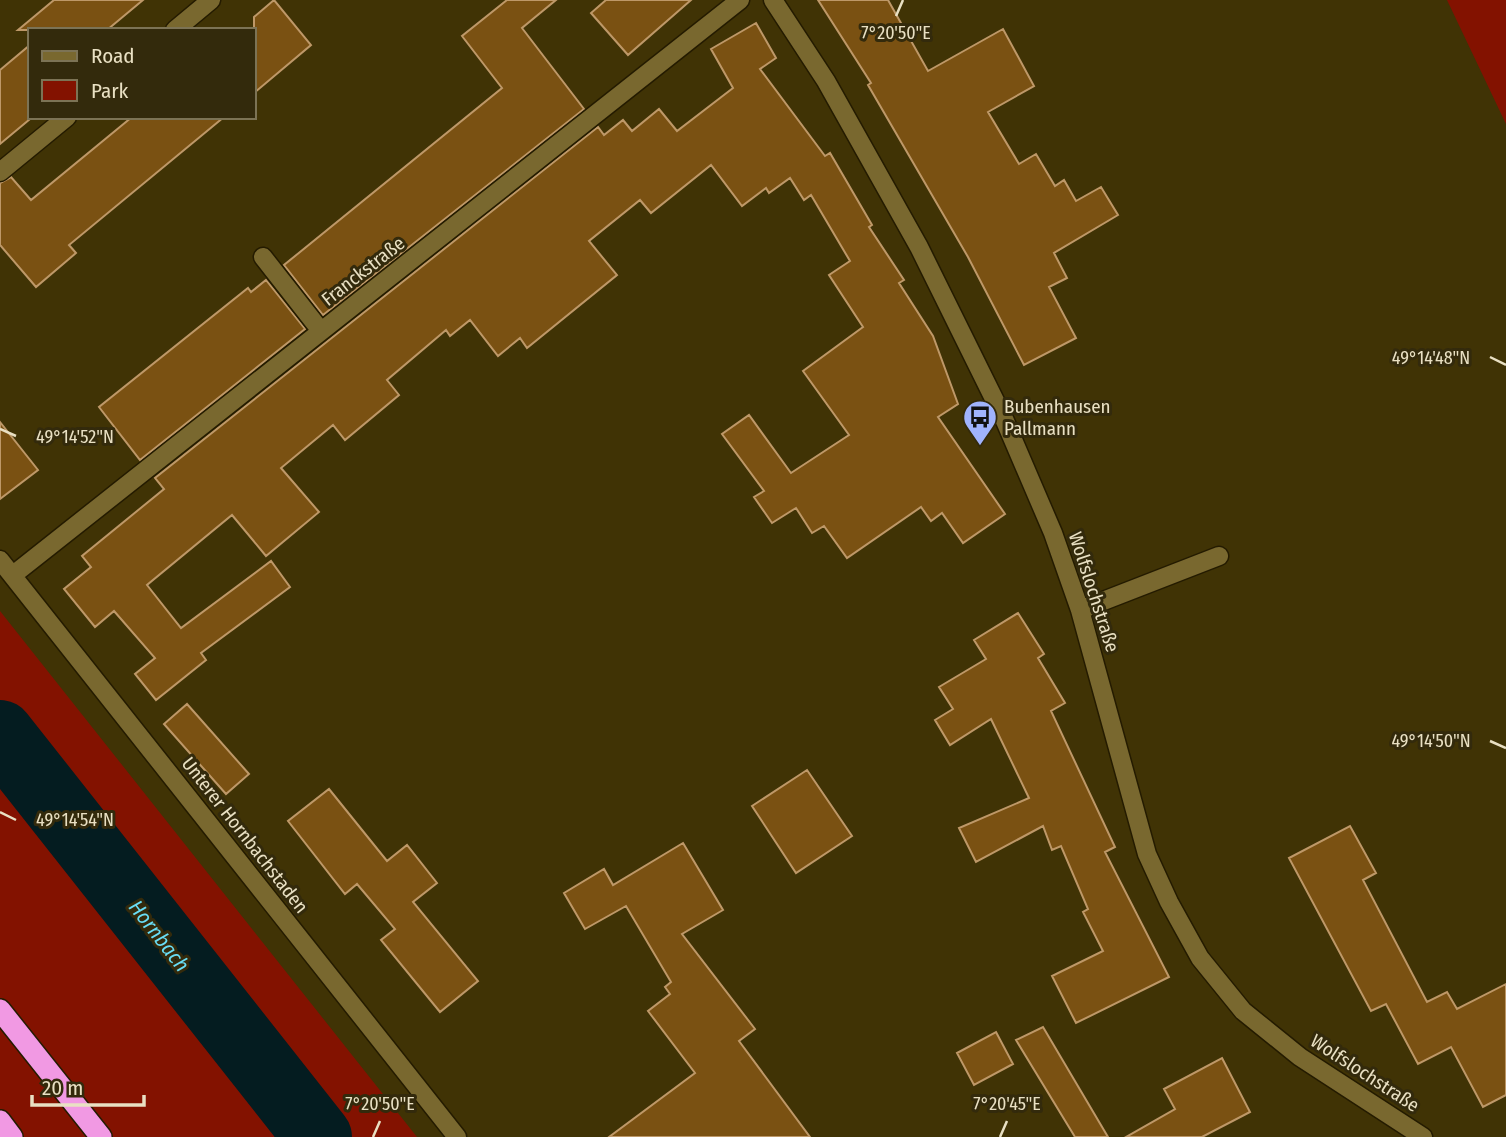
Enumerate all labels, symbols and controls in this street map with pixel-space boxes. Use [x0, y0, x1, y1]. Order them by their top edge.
text: 7°20'50"E [861, 22, 931, 44]
legend [28, 28, 256, 119]
text: Road [91, 43, 135, 69]
text: Park [91, 78, 129, 104]
street label: Franckstraße [317, 231, 409, 311]
text: 49°14'48"N [1392, 347, 1470, 369]
place label: Bubenhausen Pallmann [1004, 395, 1111, 440]
bus stop icon: Bubenhausen Pallmann [961, 398, 999, 447]
text: 49°14'52"N [36, 426, 114, 448]
street label: Wolfslochstraße [1064, 529, 1124, 655]
text: 49°14'50"N [1391, 730, 1471, 752]
street label: Unterer Hornbachstaden [177, 752, 313, 918]
text: 49°14'54"N [36, 809, 114, 831]
water label: Hornbach [123, 895, 195, 977]
street label: Wolfslochstraße [1306, 1029, 1424, 1117]
scale bar [32, 1064, 144, 1108]
text: 20 m [42, 1075, 83, 1101]
text: 7°20'50"E [345, 1093, 415, 1115]
text: 7°20'45"E [973, 1093, 1041, 1115]

